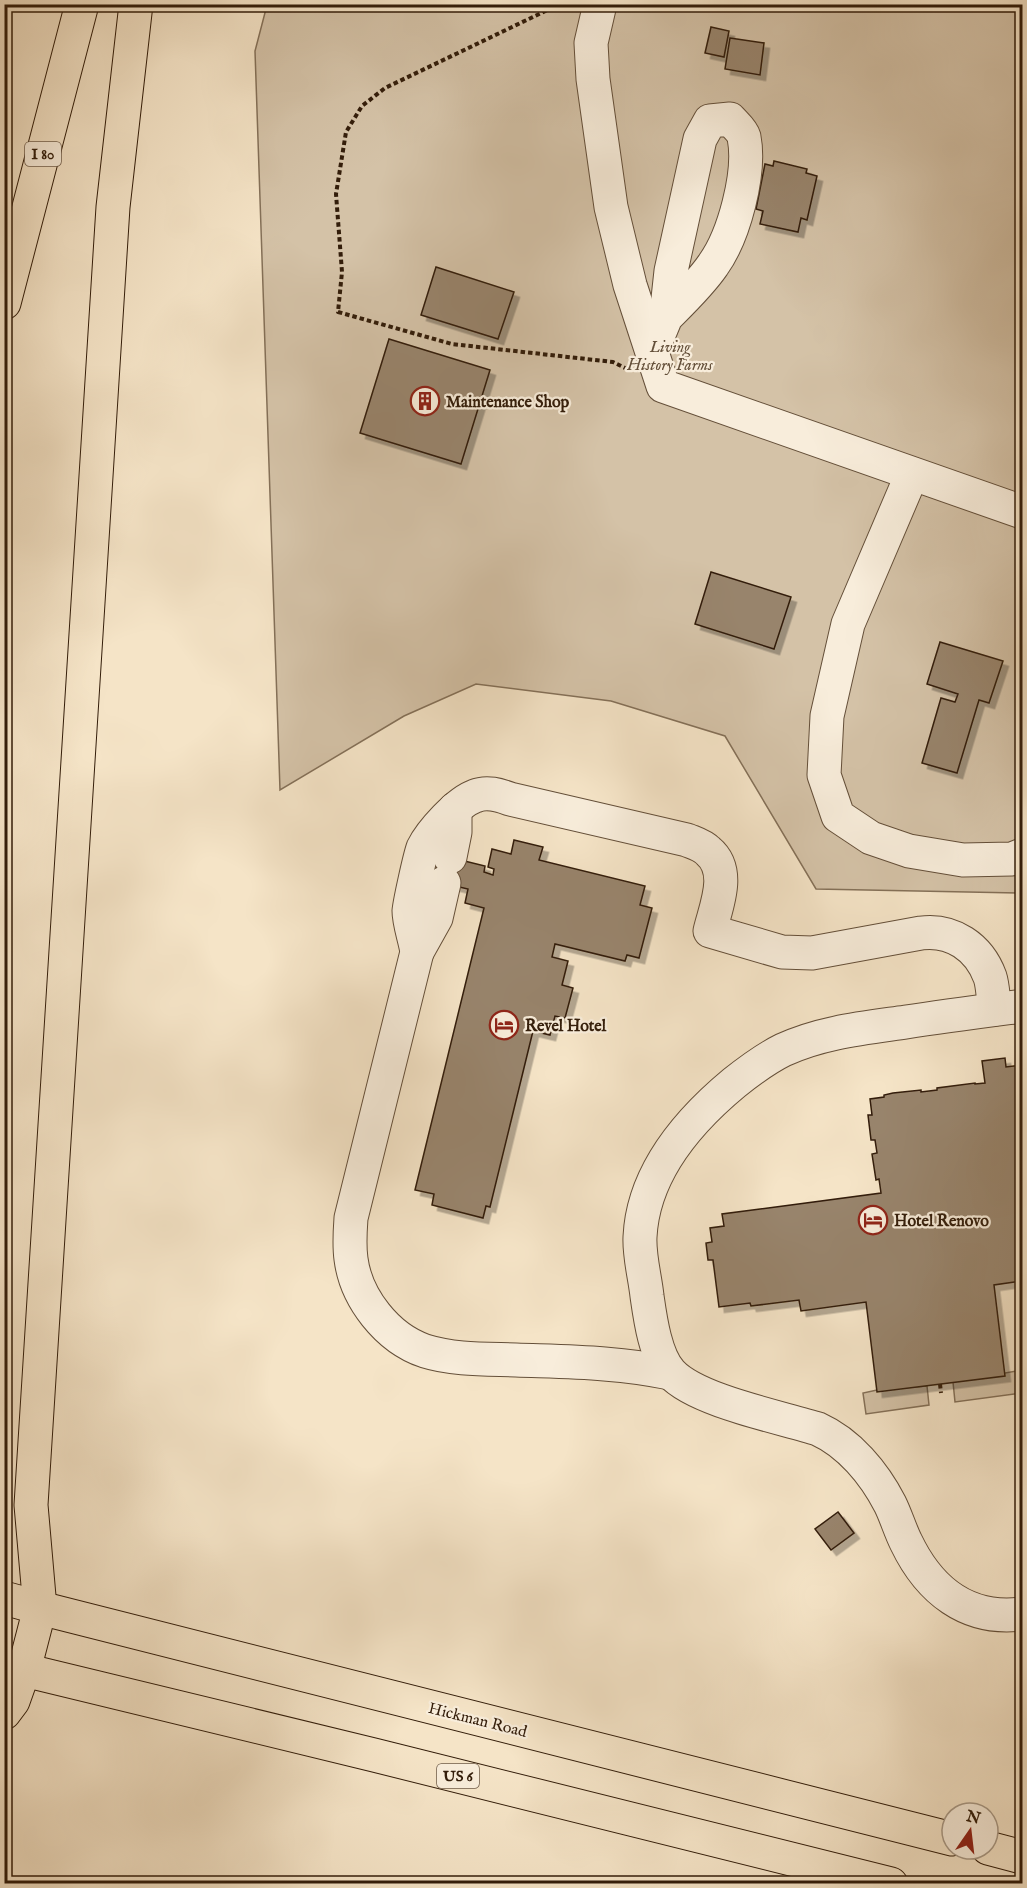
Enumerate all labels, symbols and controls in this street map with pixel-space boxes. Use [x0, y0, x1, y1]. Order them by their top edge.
road number: I 80 [25, 142, 61, 166]
park label: Living History Farms [626, 338, 713, 376]
building icon: Maintenance Shop [409, 385, 441, 417]
place label: Maintenance Shop [446, 393, 570, 413]
hotel icon: Revel Hotel [488, 1009, 520, 1041]
place label: Revel Hotel [525, 1017, 607, 1037]
hotel icon: Hotel Renovo [857, 1204, 889, 1236]
place label: Hotel Renovo [894, 1212, 989, 1232]
street label: Hickman Road [426, 1699, 529, 1743]
road number: US 6 [437, 1764, 479, 1788]
north arrow [940, 1801, 1000, 1861]
text: N [963, 1807, 982, 1830]

